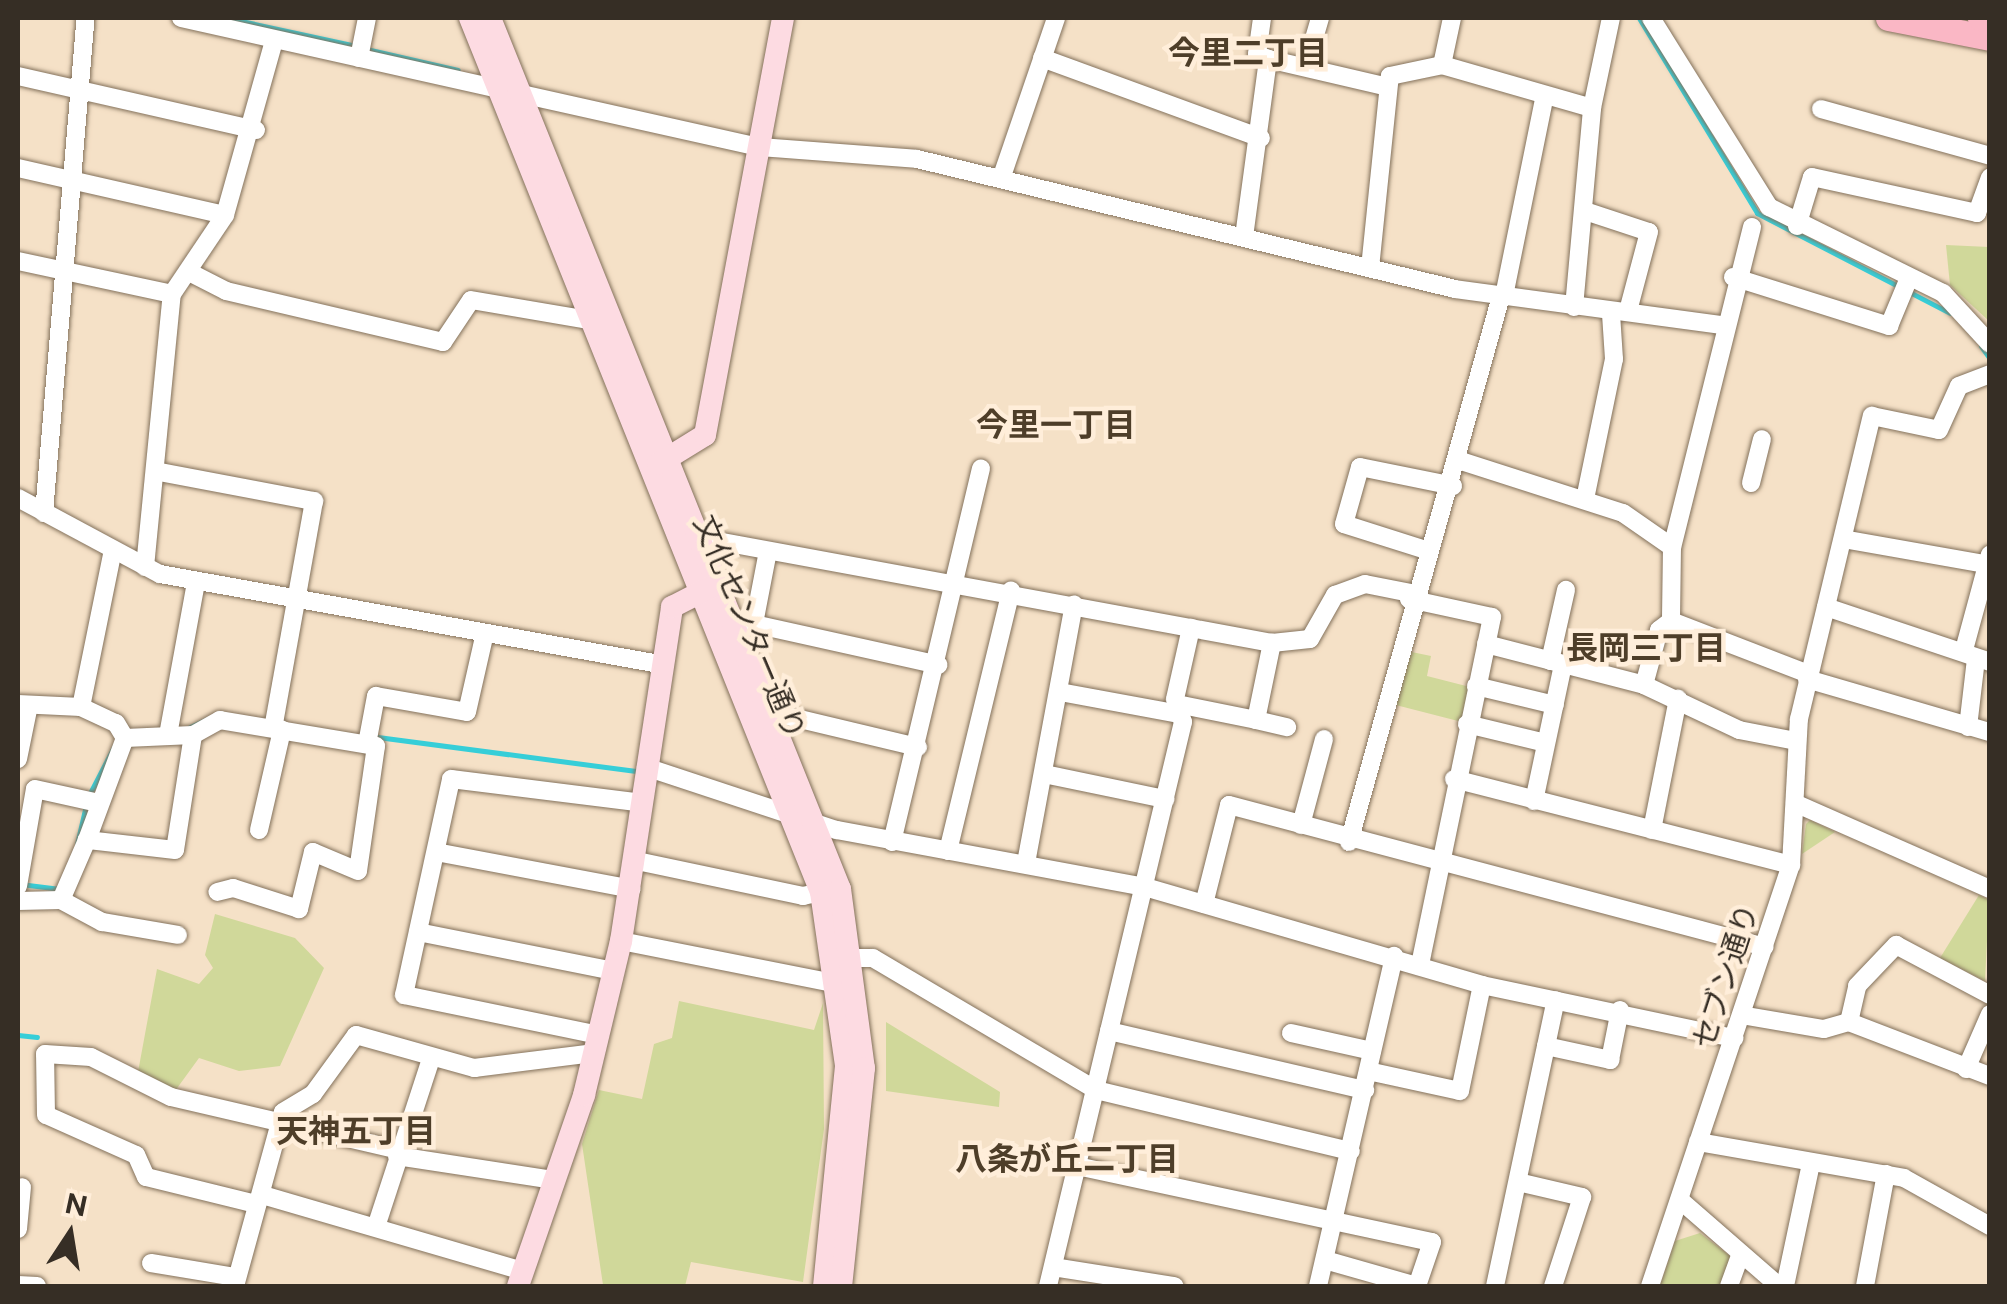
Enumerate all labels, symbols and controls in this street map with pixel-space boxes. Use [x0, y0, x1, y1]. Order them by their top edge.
district label: 今里二丁目 [1168, 34, 1328, 72]
district label: 今里一丁目 [976, 406, 1136, 444]
street label: 文化センター通り [687, 510, 813, 744]
district label: 長岡三丁目 [1566, 629, 1726, 667]
street label: セブン通り [1685, 899, 1765, 1053]
district label: 天神五丁目 [276, 1112, 436, 1150]
district label: 八条が丘二丁目 [955, 1140, 1179, 1178]
north arrow [20, 1184, 120, 1284]
text: N [62, 1186, 90, 1223]

